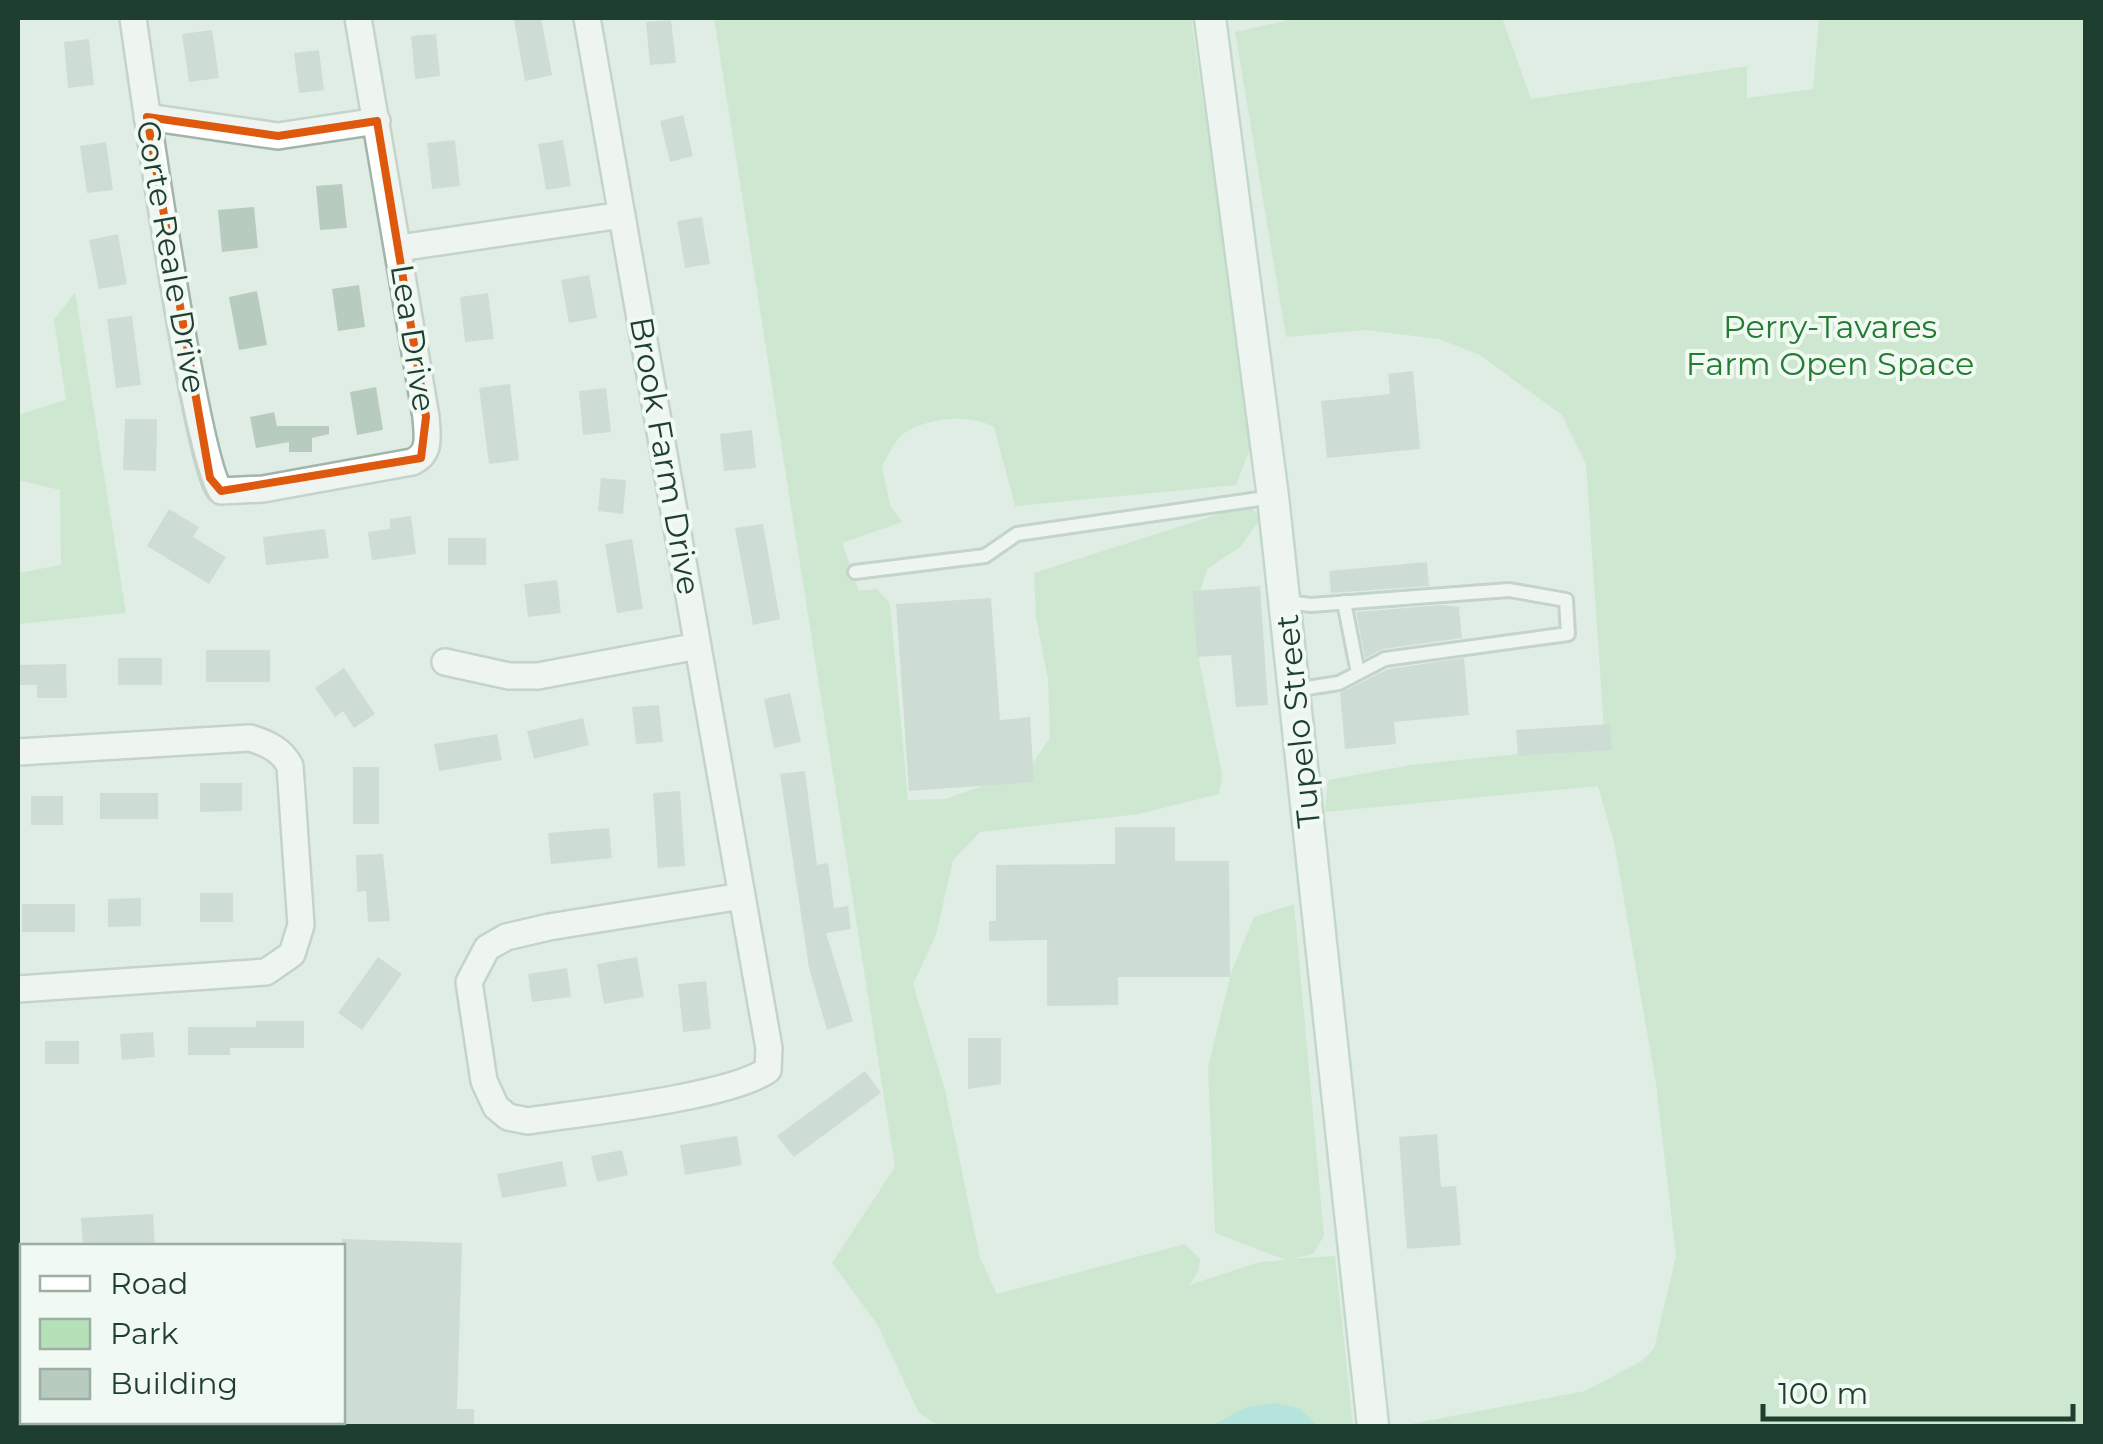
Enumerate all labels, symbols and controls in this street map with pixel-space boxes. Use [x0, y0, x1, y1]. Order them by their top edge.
street label: Corte Reale Drive [128, 117, 215, 396]
street label: Lea Drive [383, 262, 444, 414]
park label: Perry-Tavares Farm Open Space [1686, 307, 1974, 383]
street label: Brook Farm Drive [622, 314, 709, 598]
street label: Tupelo Street [1267, 612, 1328, 830]
legend [20, 1244, 345, 1424]
text: Road [110, 1265, 188, 1302]
text: Park [110, 1315, 179, 1352]
scale bar [1763, 1359, 2073, 1421]
text: Building [110, 1365, 238, 1402]
text: 100 m [1778, 1375, 1868, 1412]

